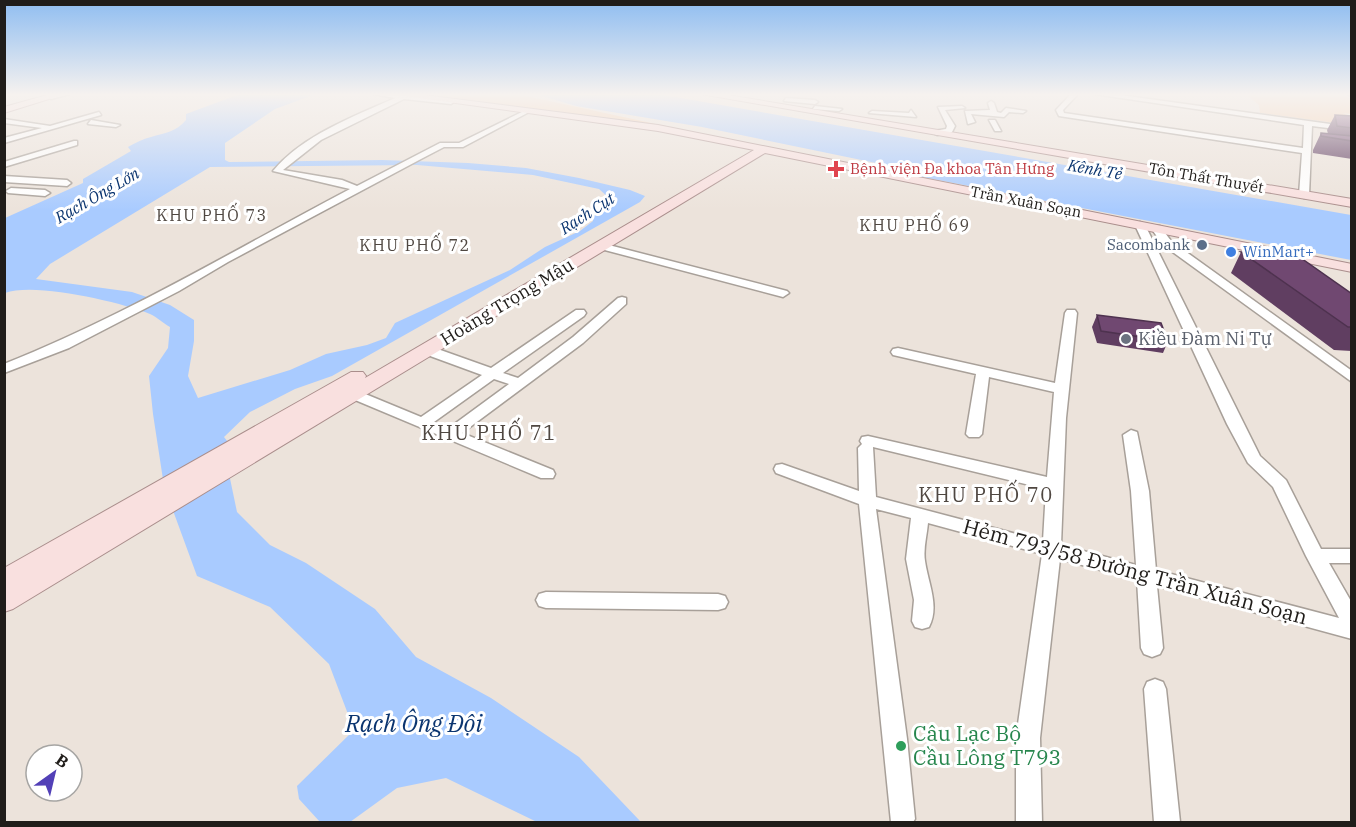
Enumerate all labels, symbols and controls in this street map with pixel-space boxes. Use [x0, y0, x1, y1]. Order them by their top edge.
water label: Kênh Tẻ [1065, 154, 1125, 184]
street label: Tôn Thất Thuyết [1147, 158, 1265, 197]
place label: Bệnh viện Đa khoa Tân Hưng [850, 159, 1054, 178]
marker: Bệnh viện Đa khoa Tân Hưng [827, 160, 845, 178]
water label: Rạch Ông Lớn [50, 163, 143, 228]
street label: Trần Xuân Soạn [969, 181, 1084, 222]
water label: Rạch Cụt [555, 187, 619, 239]
district label: KHU PHỐ 73 [156, 202, 268, 225]
district label: KHU PHỐ 69 [859, 212, 971, 235]
district label: KHU PHỐ 72 [359, 232, 471, 255]
place label: Sacombank [1107, 235, 1190, 254]
marker: Sacombank [1195, 238, 1209, 252]
place label: WinMart+ [1243, 242, 1314, 261]
marker: WinMart+ [1224, 245, 1238, 259]
street label: Hoàng Trọng Mậu [436, 253, 578, 350]
place label: Kiều Đàm Ni Tự [1138, 327, 1272, 350]
marker: Kiều Đàm Ni Tự [1119, 332, 1133, 346]
district label: KHU PHỐ 71 [421, 417, 557, 446]
district label: KHU PHỐ 70 [918, 479, 1054, 508]
street label: Hẻm 793/58 Đường Trần Xuân Soạn [960, 511, 1311, 631]
water label: Rạch Ông Đội [344, 707, 484, 739]
place label: Câu Lạc Bộ Cầu Lông T793 [913, 719, 1061, 771]
marker: Câu Lạc Bộ Cầu Lông T793 [894, 739, 908, 753]
north arrow [24, 743, 84, 803]
text: B [52, 749, 73, 772]

